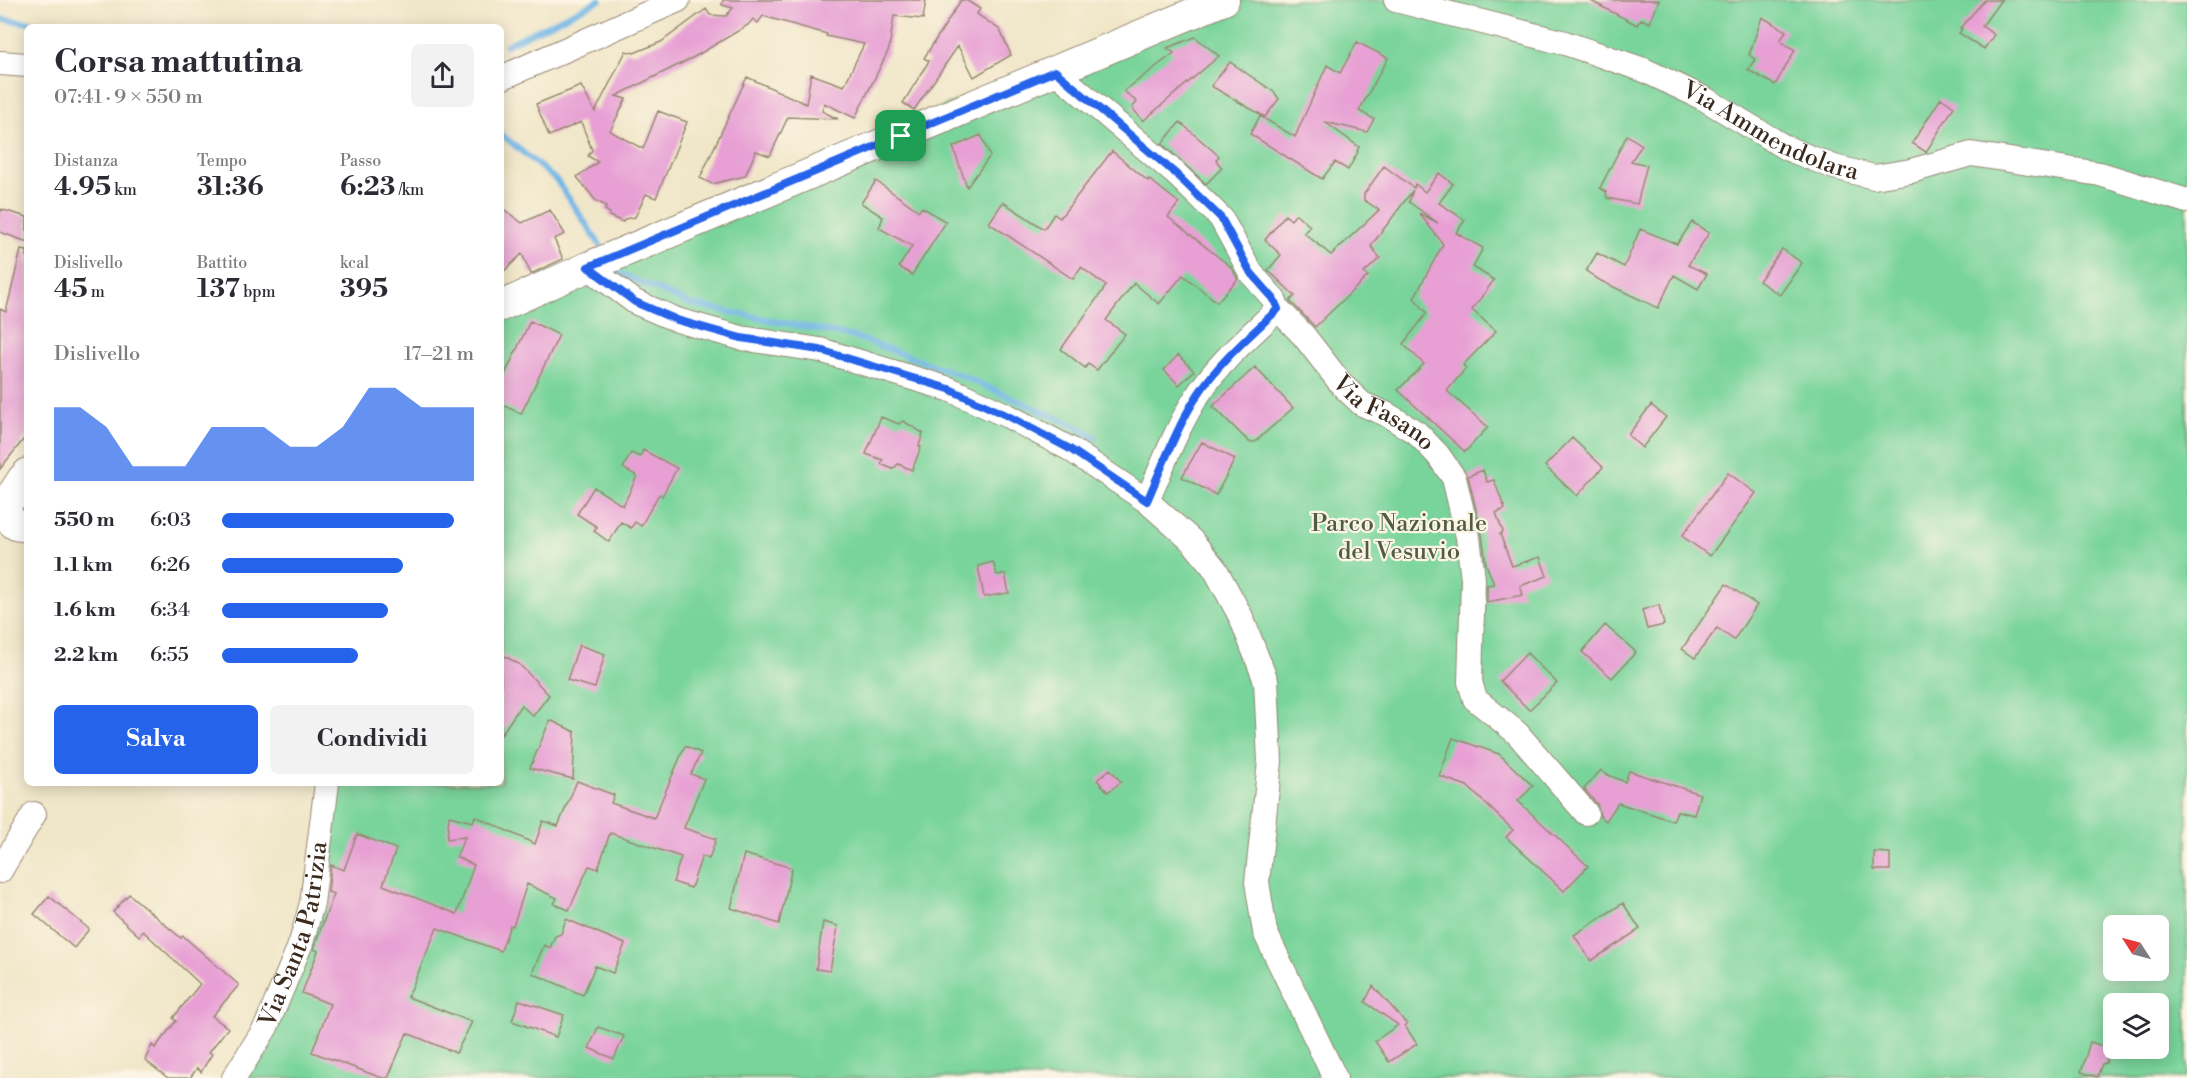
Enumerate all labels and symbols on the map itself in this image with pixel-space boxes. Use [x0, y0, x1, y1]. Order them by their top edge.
street label: Via Ammendolara [1676, 75, 1862, 188]
pin [875, 110, 926, 161]
street label: Via Fasano [1324, 369, 1441, 458]
park label: Parco Nazionale del Vesuvio [1311, 509, 1487, 567]
street label: Via Santa Patrizia [252, 839, 335, 1033]
north arrow [2103, 915, 2169, 981]

